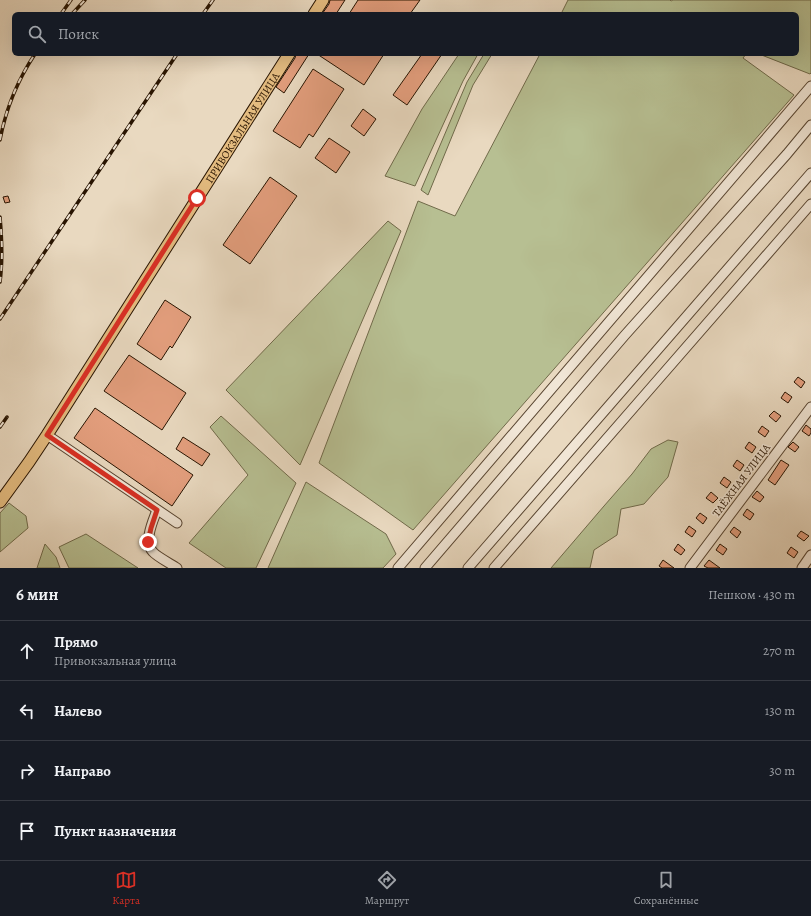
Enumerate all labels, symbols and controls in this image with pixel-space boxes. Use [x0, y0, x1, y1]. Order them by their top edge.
search box [12, 12, 799, 56]
icon: search [26, 23, 48, 45]
text: Поиск [58, 24, 99, 44]
street label: ПРИВОКЗАЛЬНАЯ УЛИЦА [202, 69, 284, 186]
route start [188, 189, 206, 207]
street label: ТАЁЖНАЯ УЛИЦА [709, 440, 774, 520]
route end [139, 533, 157, 551]
text: 6 мин [16, 583, 58, 606]
text: Пешком · 430 m [708, 586, 795, 603]
text: Прямо [54, 632, 98, 652]
icon: ahead [16, 640, 38, 662]
text: 270 m [763, 642, 795, 659]
text: Привокзальная улица [54, 652, 177, 669]
icon: left [16, 700, 38, 722]
text: Налево [54, 701, 102, 721]
text: 130 m [765, 702, 795, 719]
icon: right [16, 760, 38, 782]
text: Направо [54, 761, 111, 781]
text: 30 m [769, 762, 795, 779]
icon: arrive [16, 820, 38, 842]
text: Пункт назначения [54, 821, 176, 841]
tab: Карта [112, 869, 140, 908]
tab: Маршрут [365, 869, 409, 908]
tab: Сохранённые [634, 869, 699, 908]

